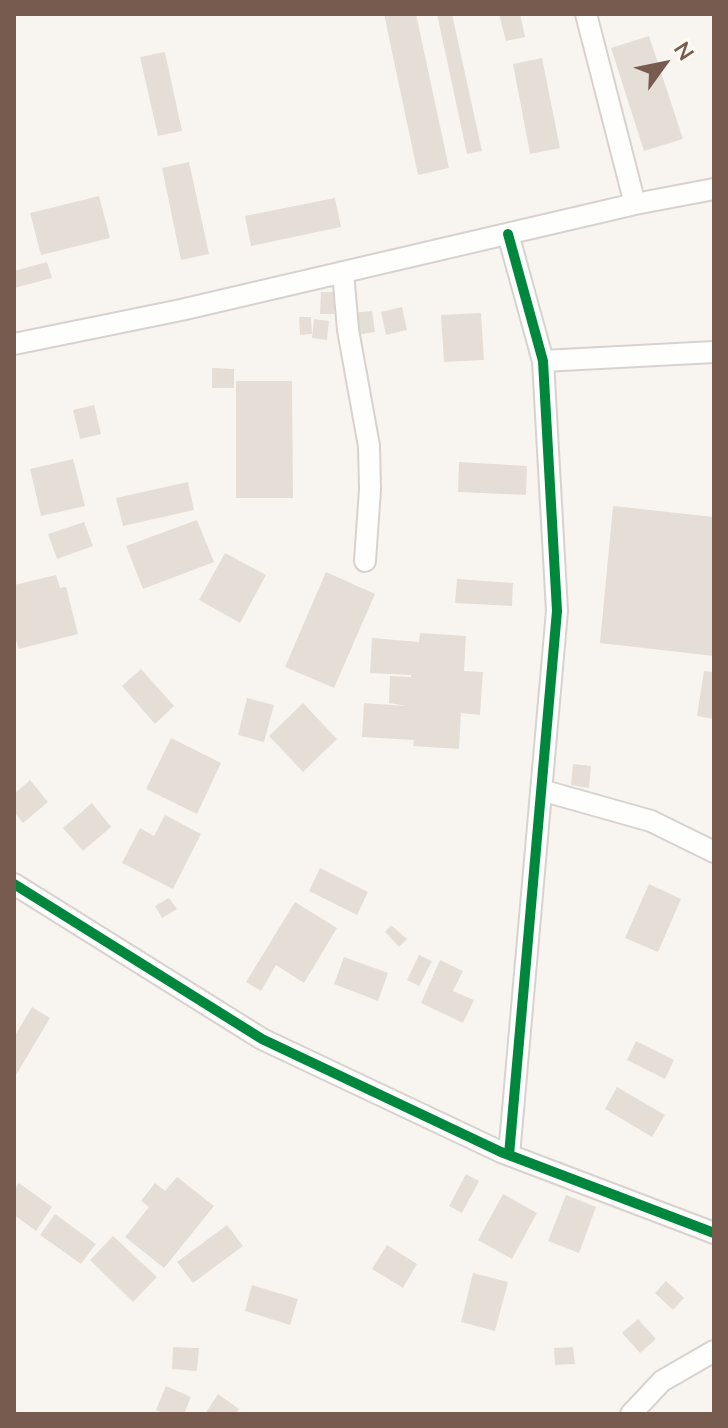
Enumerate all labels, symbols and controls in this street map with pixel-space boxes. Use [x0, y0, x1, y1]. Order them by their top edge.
north arrow [624, 24, 704, 104]
text: N [668, 36, 700, 66]

